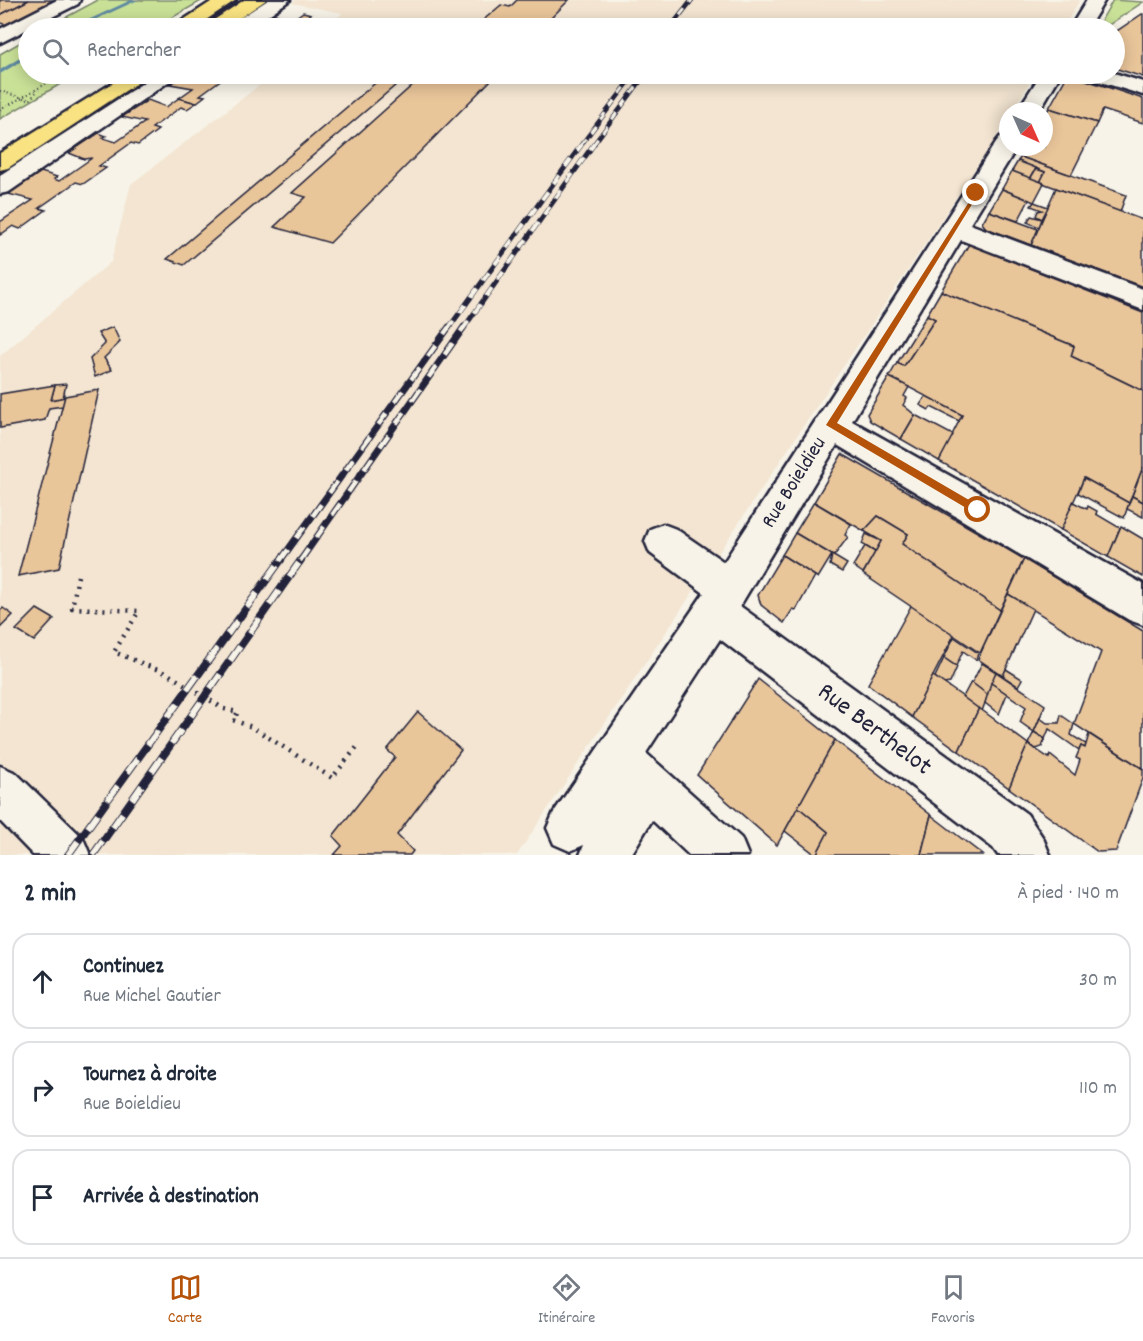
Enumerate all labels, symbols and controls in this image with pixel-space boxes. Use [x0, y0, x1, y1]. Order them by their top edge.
search box [18, 18, 1125, 84]
icon: search [39, 35, 72, 68]
text: Rechercher [87, 36, 181, 67]
north arrow [999, 102, 1053, 156]
route end [962, 179, 988, 205]
street label: Rue Boieldieu [755, 432, 835, 534]
route start [964, 496, 990, 522]
street label: Rue Berthelot [809, 675, 939, 786]
text: 2 min [24, 876, 76, 913]
text: À pied · 140 m [1017, 880, 1119, 908]
text: Continuez [83, 952, 164, 983]
icon: ahead [26, 965, 59, 998]
text: 30 m [1079, 967, 1117, 995]
text: Rue Michel Gautier [83, 983, 221, 1011]
text: Tournez à droite [83, 1060, 217, 1091]
icon: right [26, 1073, 59, 1106]
text: 110 m [1079, 1075, 1117, 1103]
text: Rue Boieldieu [83, 1091, 181, 1119]
icon: arrive [26, 1181, 59, 1214]
text: Arrivée à destination [83, 1182, 259, 1213]
tab: Carte [168, 1271, 202, 1330]
tab: Itinéraire [538, 1271, 595, 1330]
tab: Favoris [931, 1271, 975, 1330]

